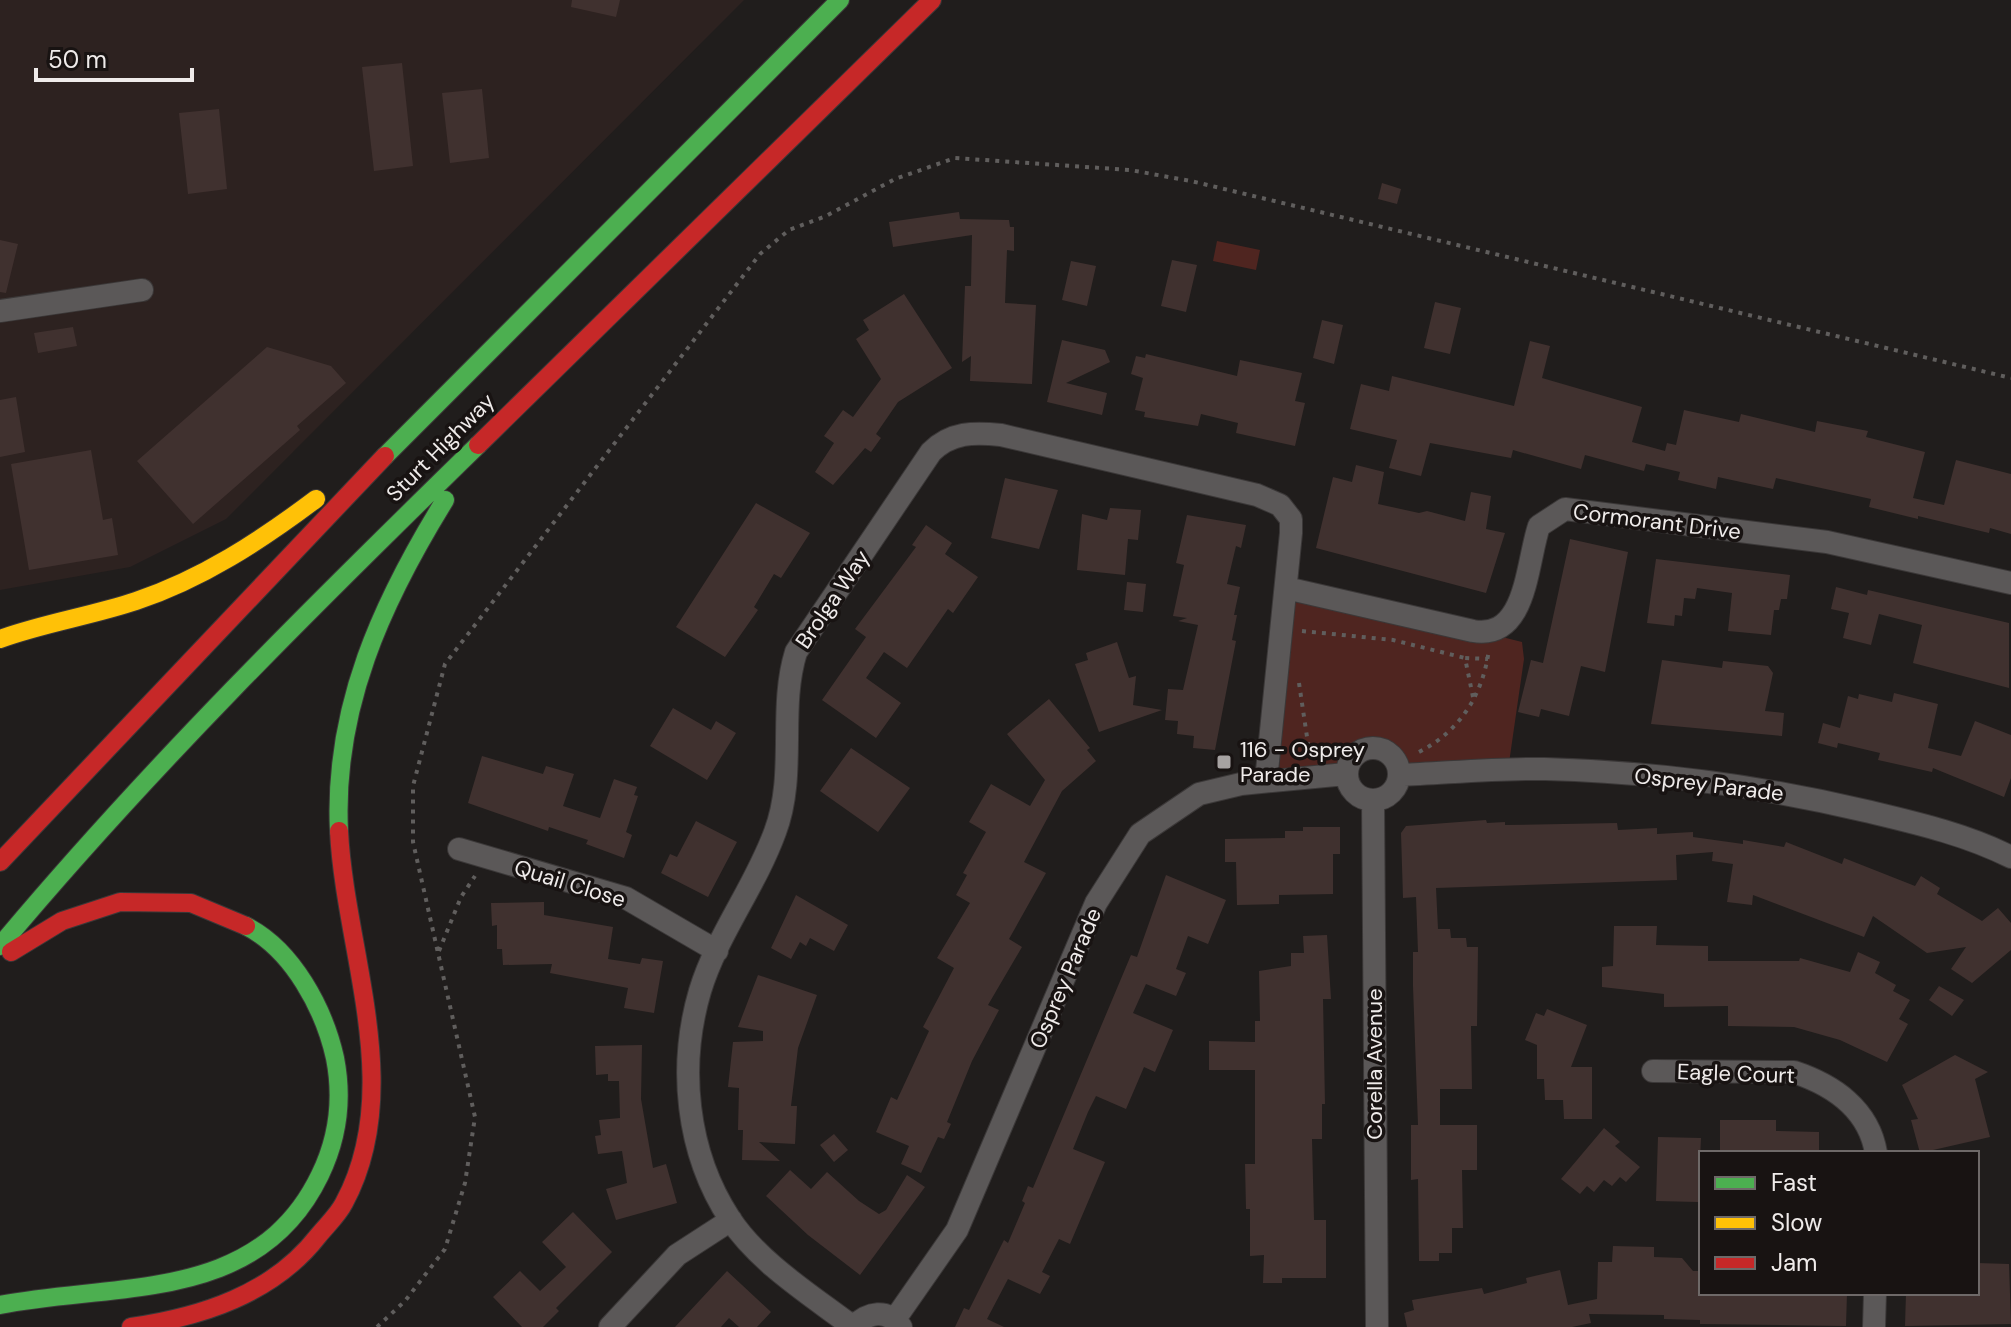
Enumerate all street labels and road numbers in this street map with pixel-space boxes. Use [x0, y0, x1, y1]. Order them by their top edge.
street label: Sturt Highway [380, 387, 501, 508]
street label: Cormorant Drive [1571, 497, 1743, 546]
street label: Brolga Way [789, 544, 876, 654]
street label: Osprey Parade [1633, 761, 1785, 808]
street label: Quail Close [511, 853, 629, 914]
street label: Osprey Parade [1023, 903, 1108, 1053]
street label: Corella Avenue [1360, 988, 1389, 1140]
street label: Eagle Court [1676, 1057, 1796, 1090]

